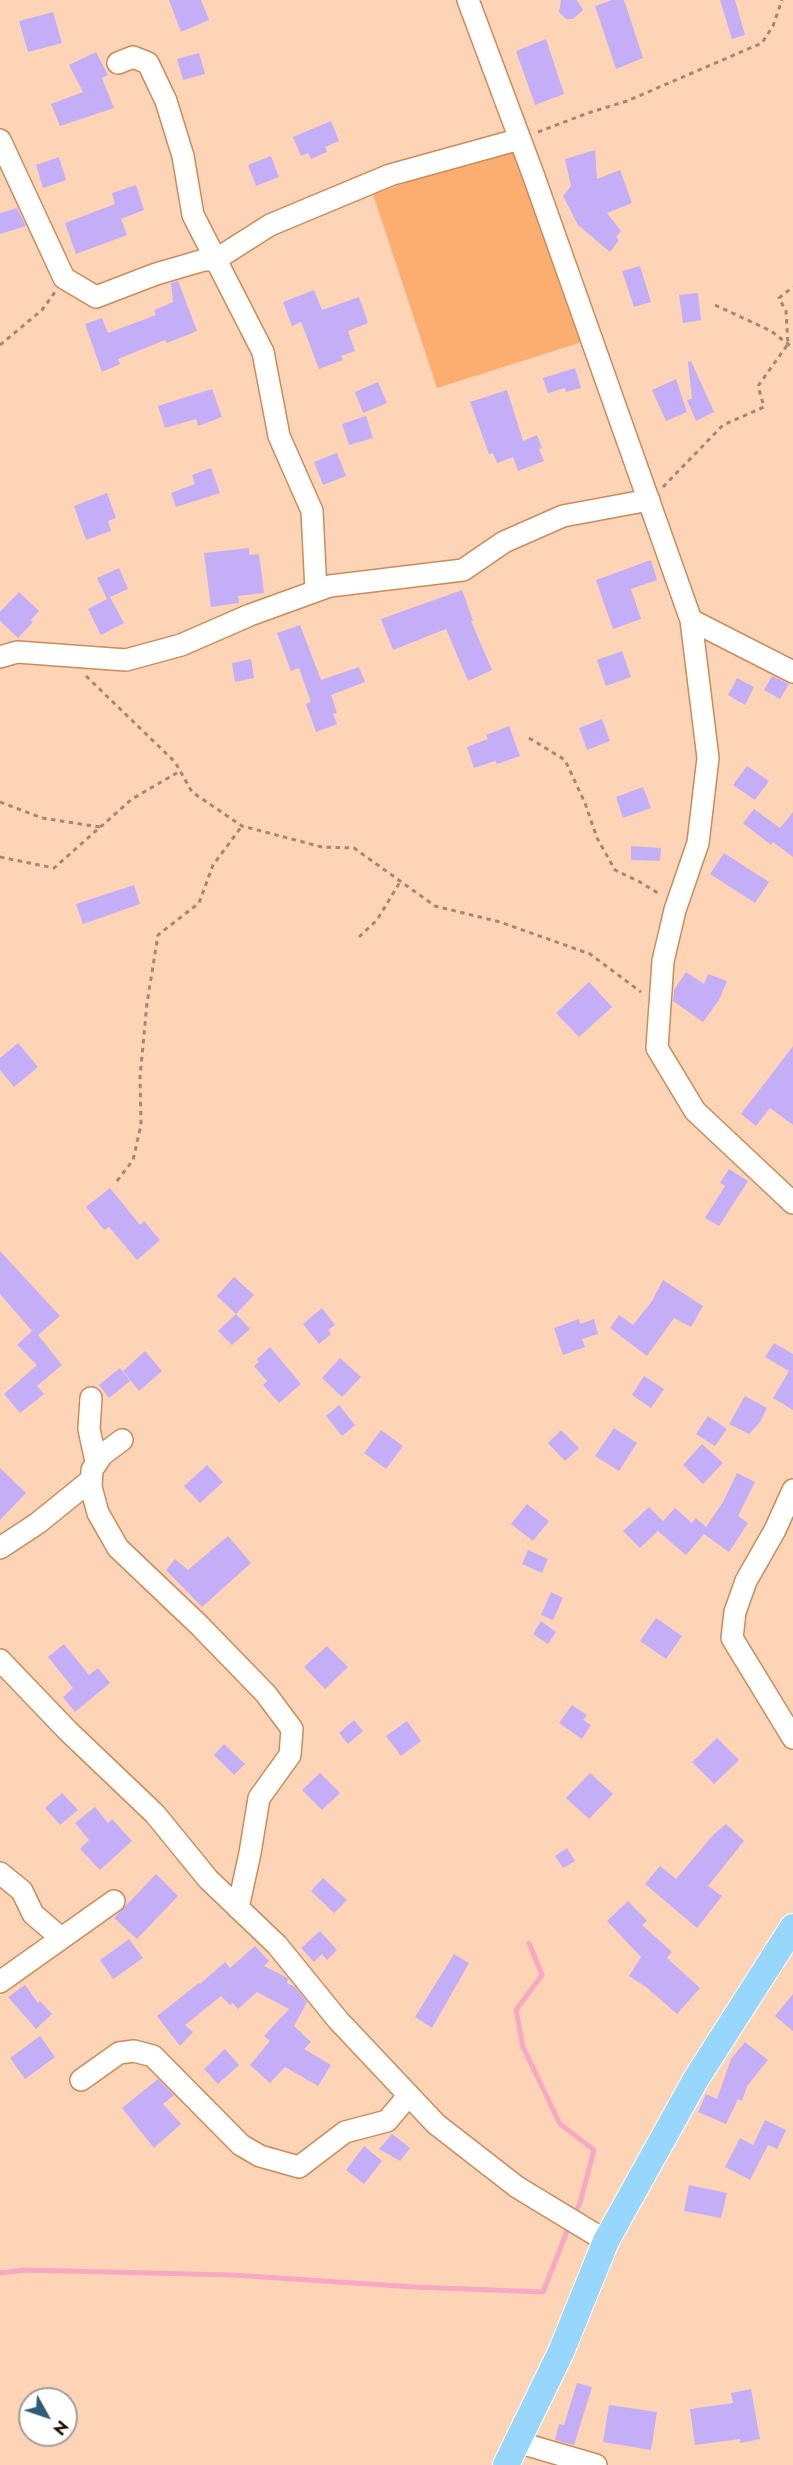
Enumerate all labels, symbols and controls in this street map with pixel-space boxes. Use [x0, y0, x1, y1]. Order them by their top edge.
north arrow [18, 2387, 78, 2447]
text: N [48, 2415, 74, 2440]

